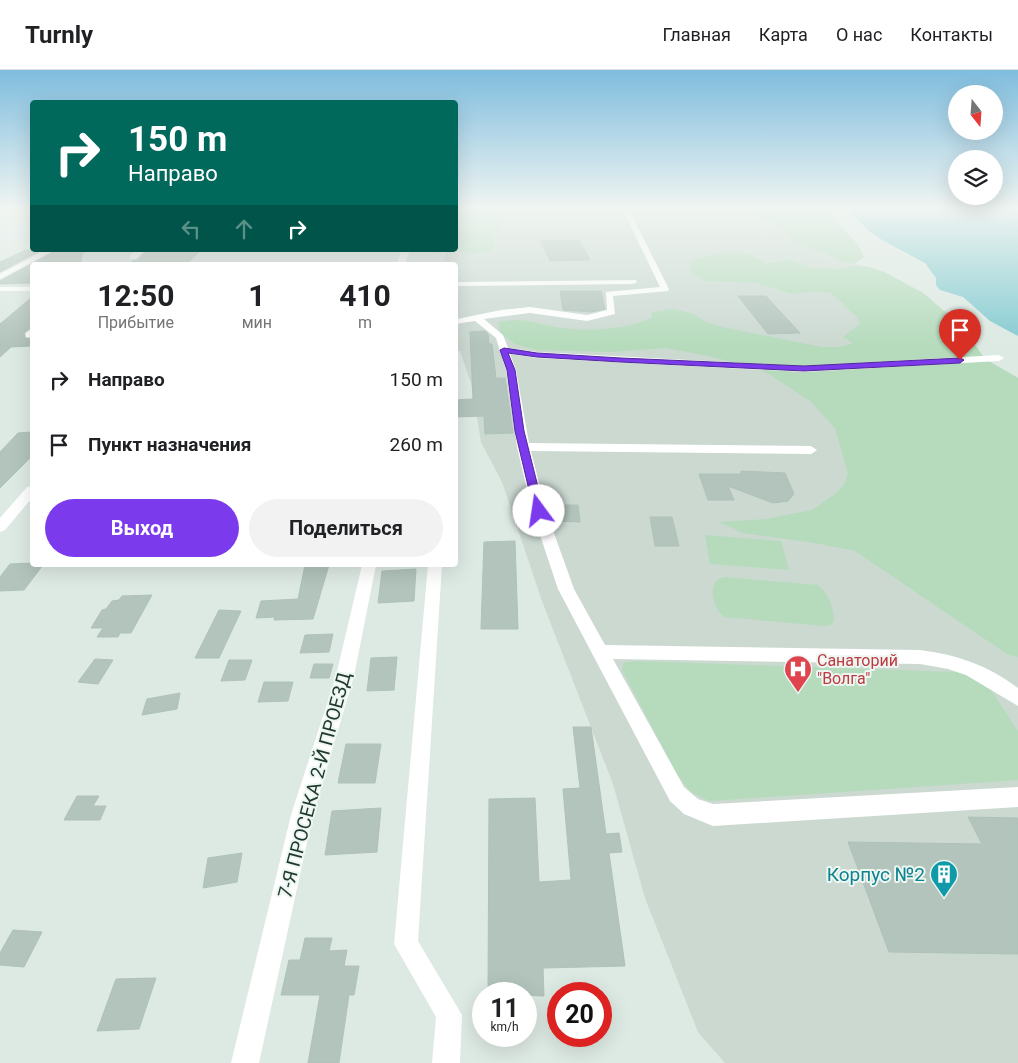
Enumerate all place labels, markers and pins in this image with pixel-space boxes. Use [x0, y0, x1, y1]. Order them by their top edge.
pin [939, 309, 981, 360]
place label: Санаторий "Волга" [817, 651, 898, 688]
hospital icon: Санаторий "Волга" [783, 654, 813, 693]
building icon: Корпус №2 [929, 859, 959, 898]
place label: Корпус №2 [827, 863, 925, 886]

